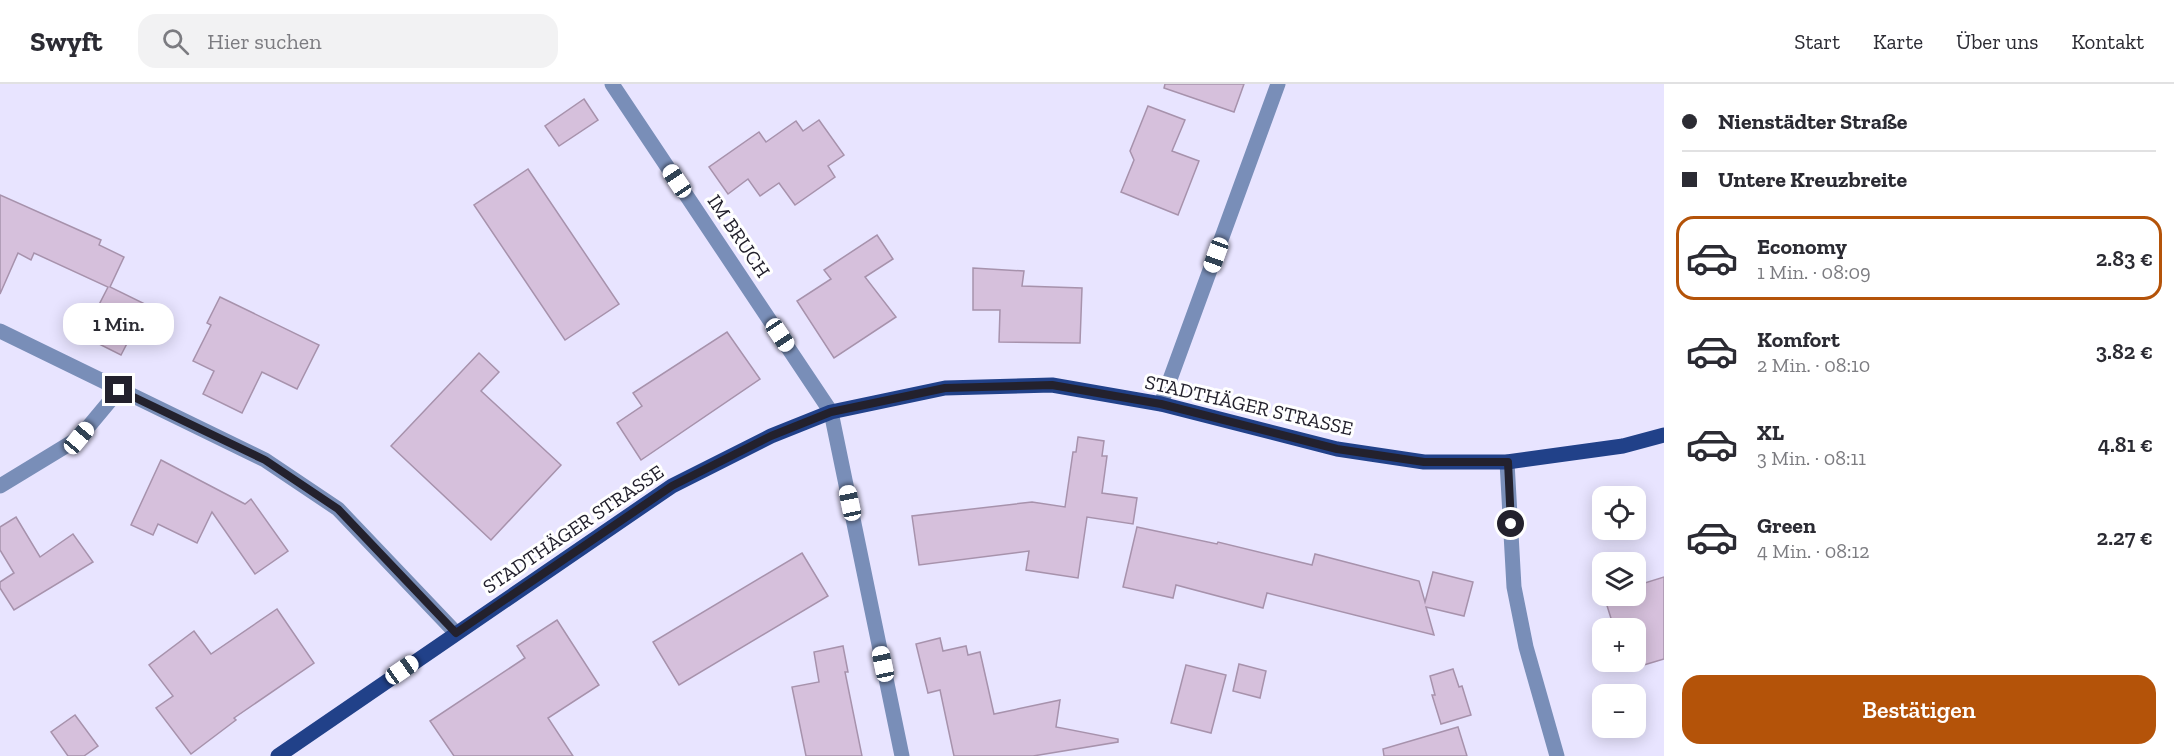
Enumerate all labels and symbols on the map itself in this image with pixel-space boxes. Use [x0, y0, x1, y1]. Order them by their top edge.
car [659, 161, 695, 201]
street label: IM BRUCH [702, 190, 776, 282]
car [1201, 235, 1231, 275]
callout: 1 Min. [63, 303, 174, 345]
car [762, 315, 798, 355]
street label: STADTHÄGER STRASSE [1143, 369, 1355, 441]
route end [105, 376, 132, 403]
car [61, 418, 97, 458]
street label: STADTHÄGER STRASSE [478, 460, 668, 598]
car [837, 484, 863, 522]
route start [1497, 510, 1524, 537]
car [870, 645, 896, 683]
car [382, 652, 422, 688]

